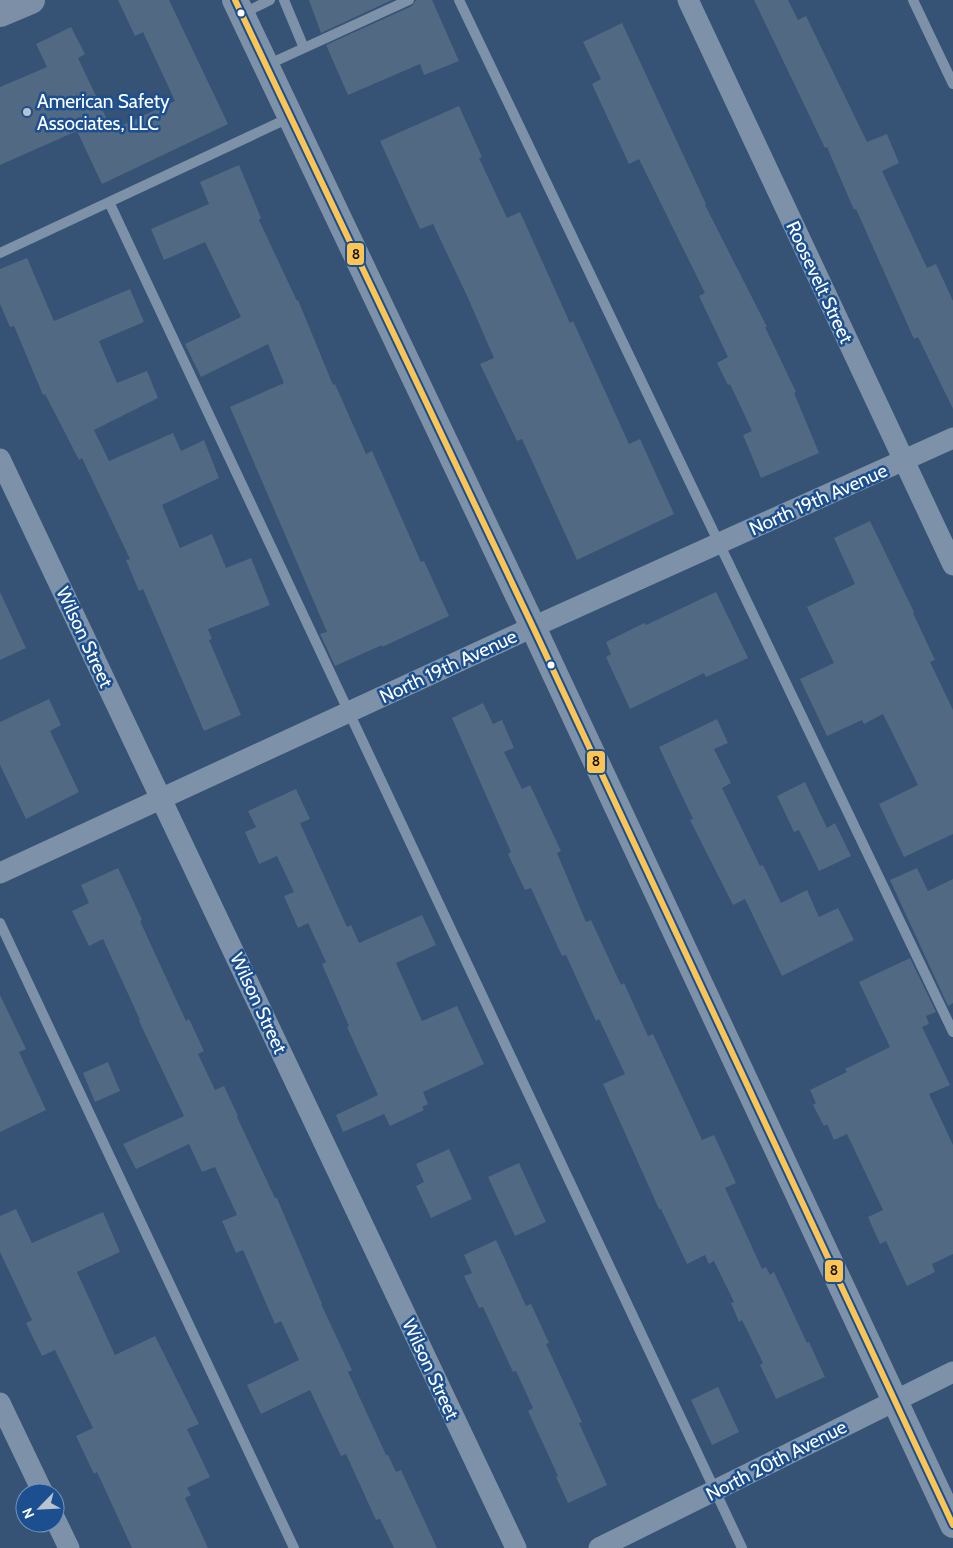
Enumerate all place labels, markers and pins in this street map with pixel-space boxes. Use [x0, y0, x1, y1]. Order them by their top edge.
unlabelled marker [236, 8, 246, 18]
place label: American Safety Associates, LLC [37, 90, 170, 135]
marker: American Safety Associates, LLC [21, 106, 33, 118]
unlabelled marker [546, 660, 556, 670]

